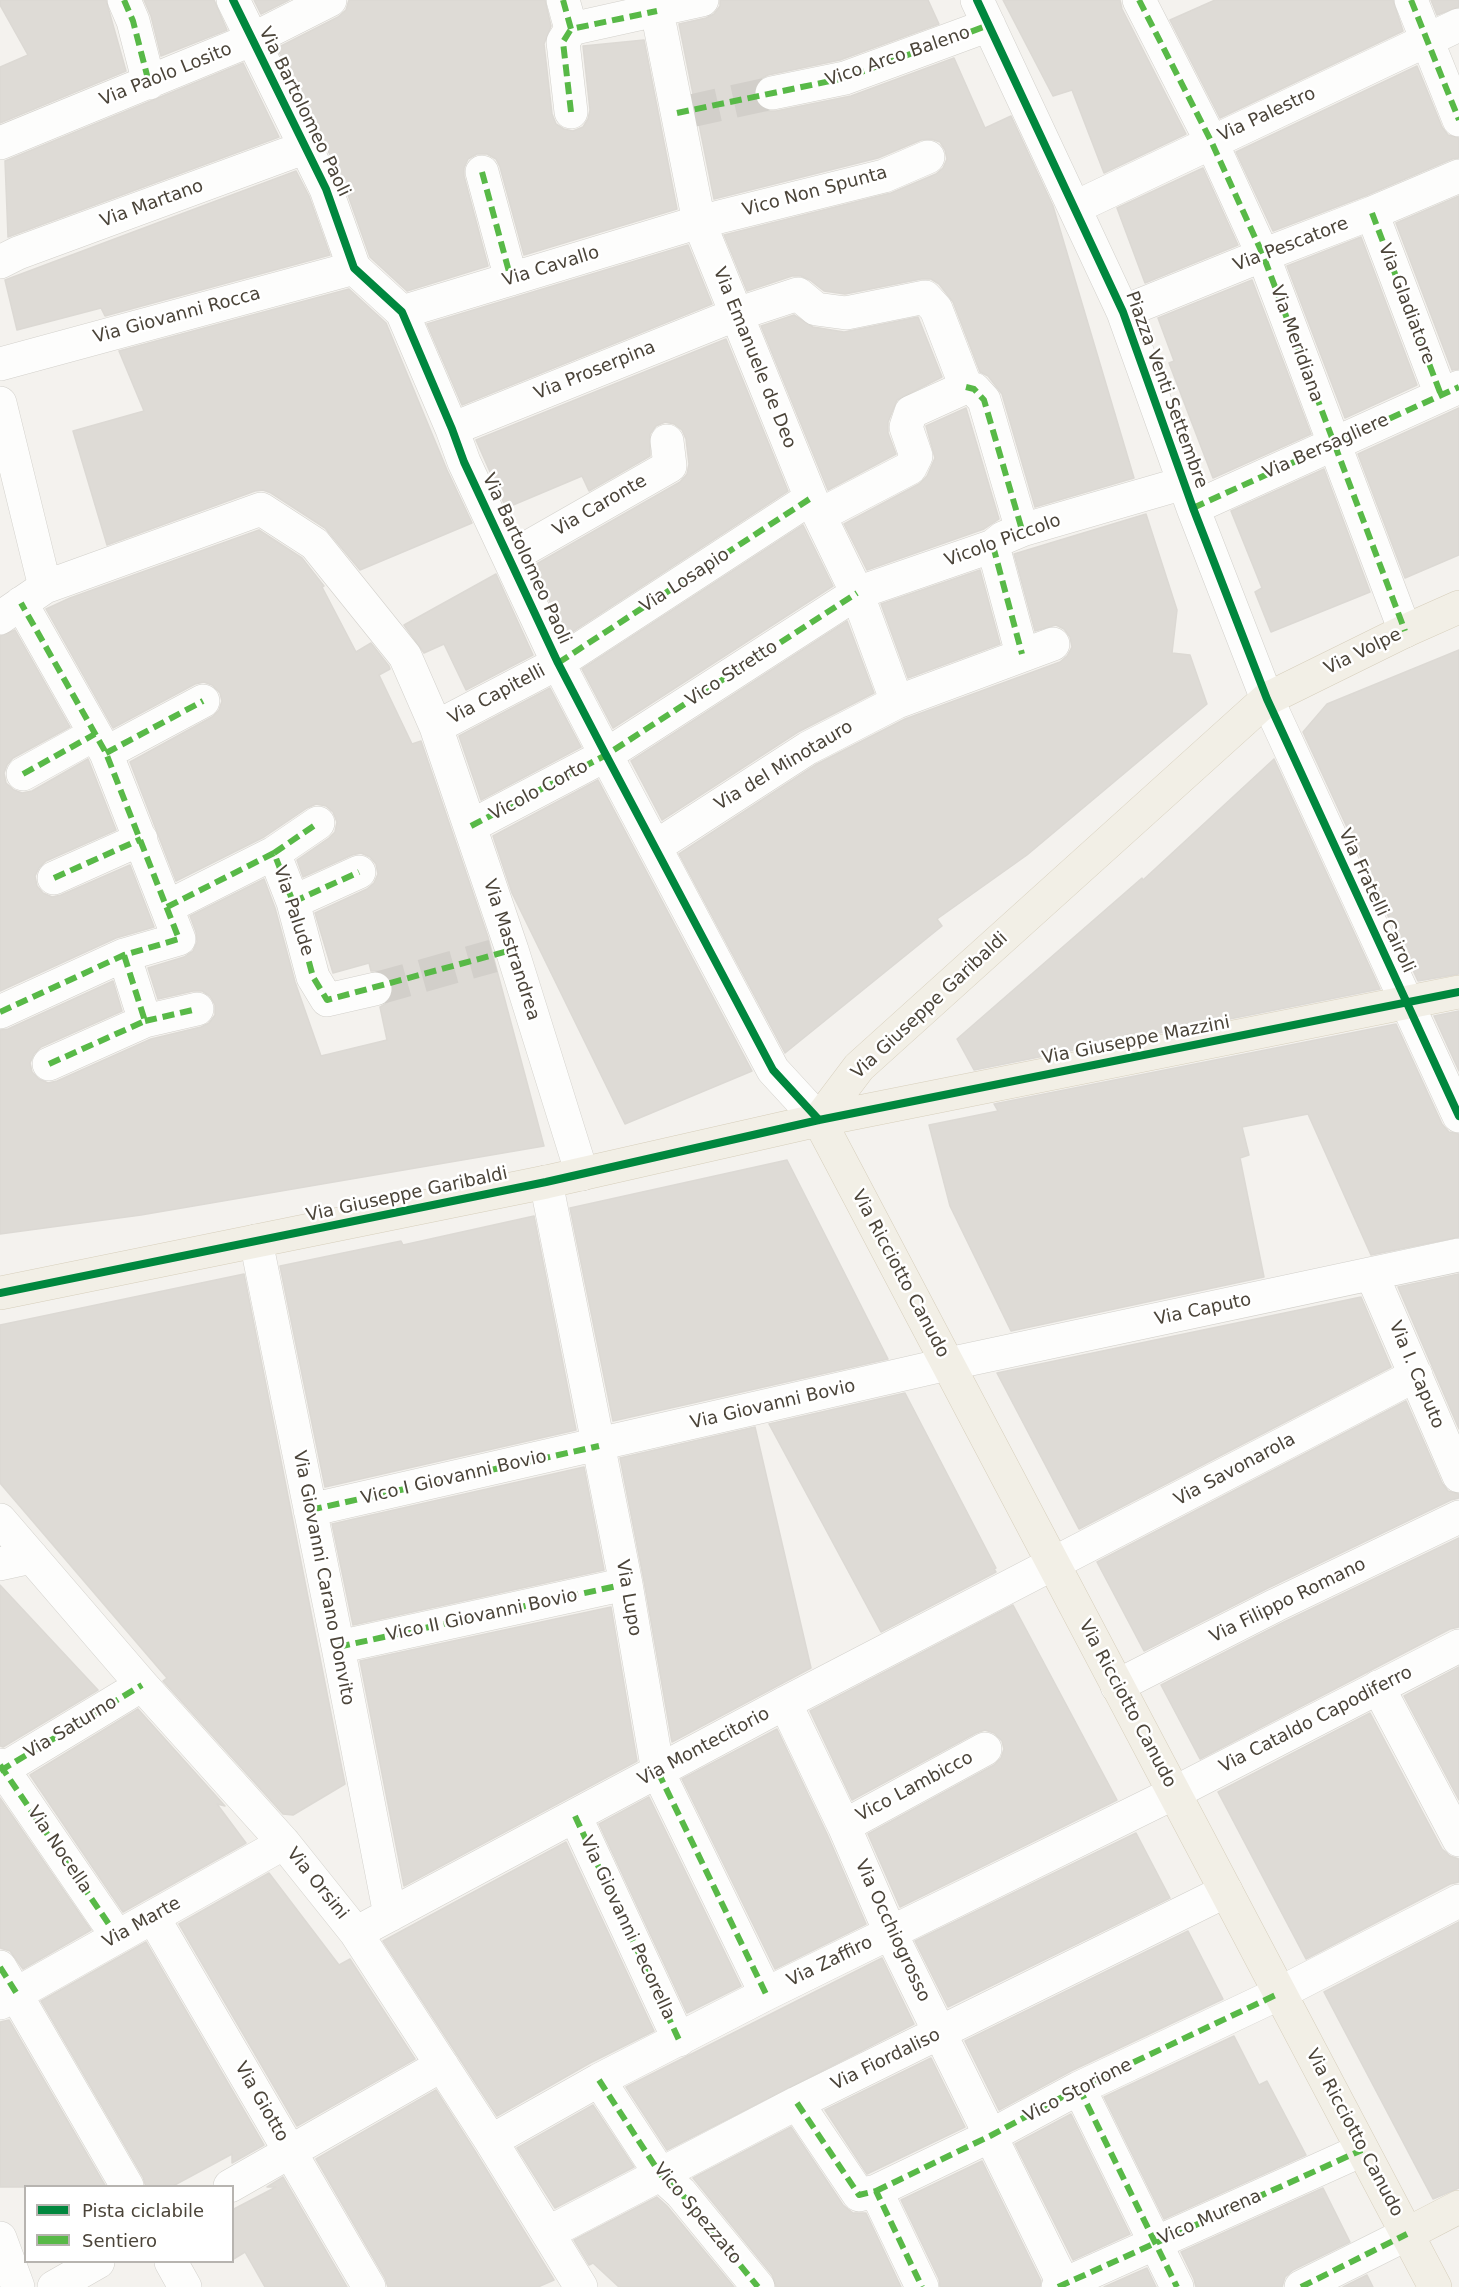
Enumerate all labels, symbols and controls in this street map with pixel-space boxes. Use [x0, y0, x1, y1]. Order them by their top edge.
street label: Vico Arco Baleno [823, 22, 973, 92]
street label: Via Bartolomeo Paoli [254, 24, 354, 200]
street label: Via Paolo Losito [97, 39, 235, 111]
street label: Via Palestro [1215, 83, 1319, 147]
street label: Vico Non Spunta [740, 162, 890, 222]
street label: Via Martano [97, 175, 207, 233]
street label: Via Pescatore [1230, 213, 1352, 277]
street label: Via Gladiatore [1373, 241, 1439, 367]
street label: Via Cavallo [500, 242, 602, 292]
street label: Via Emanuele de Deo [708, 264, 800, 452]
street label: Via Giovanni Rocca [91, 283, 263, 349]
street label: Via Meridiana [1265, 283, 1327, 405]
street label: Piazza Venti Settembre [1120, 289, 1212, 491]
street label: Via Proserpina [531, 337, 659, 405]
street label: Via Bersagliere [1260, 410, 1392, 484]
street label: Via Bartolomeo Paoli [477, 470, 575, 648]
street label: Via Caronte [549, 470, 651, 542]
street label: Vicolo Piccolo [942, 510, 1064, 572]
street label: Via Losapio [636, 544, 734, 618]
street label: Via Volpe [1321, 624, 1405, 680]
street label: Vico Stretto [682, 636, 782, 712]
street label: Via Capitelli [445, 660, 549, 730]
street label: Via del Minotauro [711, 716, 857, 816]
street label: Vicolo Corto [486, 756, 592, 826]
street label: Via Fratelli Cairoli [1333, 825, 1419, 977]
street label: Via Palude [268, 863, 318, 959]
street label: Via Mastrandrea [478, 877, 544, 1023]
street label: Via Giuseppe Garibaldi [848, 928, 1012, 1084]
street label: Via Giuseppe Mazzini [1040, 1012, 1232, 1070]
street label: Via Giuseppe Garibaldi [304, 1163, 510, 1227]
street label: Via Ricciotto Canudo [847, 1187, 953, 1361]
street label: Via Caputo [1153, 1289, 1253, 1331]
street label: Via I. Caputo [1384, 1318, 1448, 1432]
street label: Via Giovanni Bovio [688, 1375, 858, 1435]
street label: Via Savonarola [1171, 1429, 1299, 1511]
street label: Vico I Giovanni Bovio [359, 1446, 549, 1510]
street label: Via Giovanni Carano Donvito [288, 1449, 358, 1707]
street label: Via Filippo Romano [1206, 1554, 1370, 1648]
street label: Via Lupo [611, 1558, 645, 1638]
street label: Vico II Giovanni Bovio [384, 1585, 580, 1647]
street label: Via Ricciotto Canudo [1074, 1617, 1180, 1791]
street label: Via Cataldo Capodiferro [1216, 1662, 1416, 1778]
street label: Via Saturno [21, 1692, 121, 1764]
street label: Via Montecitorio [634, 1703, 774, 1791]
street label: Vico Lambicco [853, 1747, 977, 1827]
street label: Via Nocella [22, 1802, 96, 1898]
street label: Via Giovanni Pecorella [575, 1833, 679, 2023]
street label: Via Orsini [282, 1844, 352, 1924]
street label: Via Occhiogrosso [850, 1857, 934, 2005]
street label: Via Marte [99, 1893, 185, 1953]
street label: Via Zaffiro [784, 1932, 876, 1992]
street label: Via Fiordaliso [828, 2024, 944, 2096]
street label: Via Ricciotto Canudo [1301, 2046, 1407, 2220]
street label: Vico Storione [1020, 2054, 1136, 2128]
street label: Via Giotto [229, 2058, 293, 2146]
street label: Vico Spezzato [648, 2159, 746, 2269]
legend [24, 2185, 234, 2263]
street label: Vico Murena [1155, 2186, 1265, 2250]
text: Pista ciclabile [82, 2200, 204, 2221]
text: Sentiero [82, 2230, 157, 2251]

